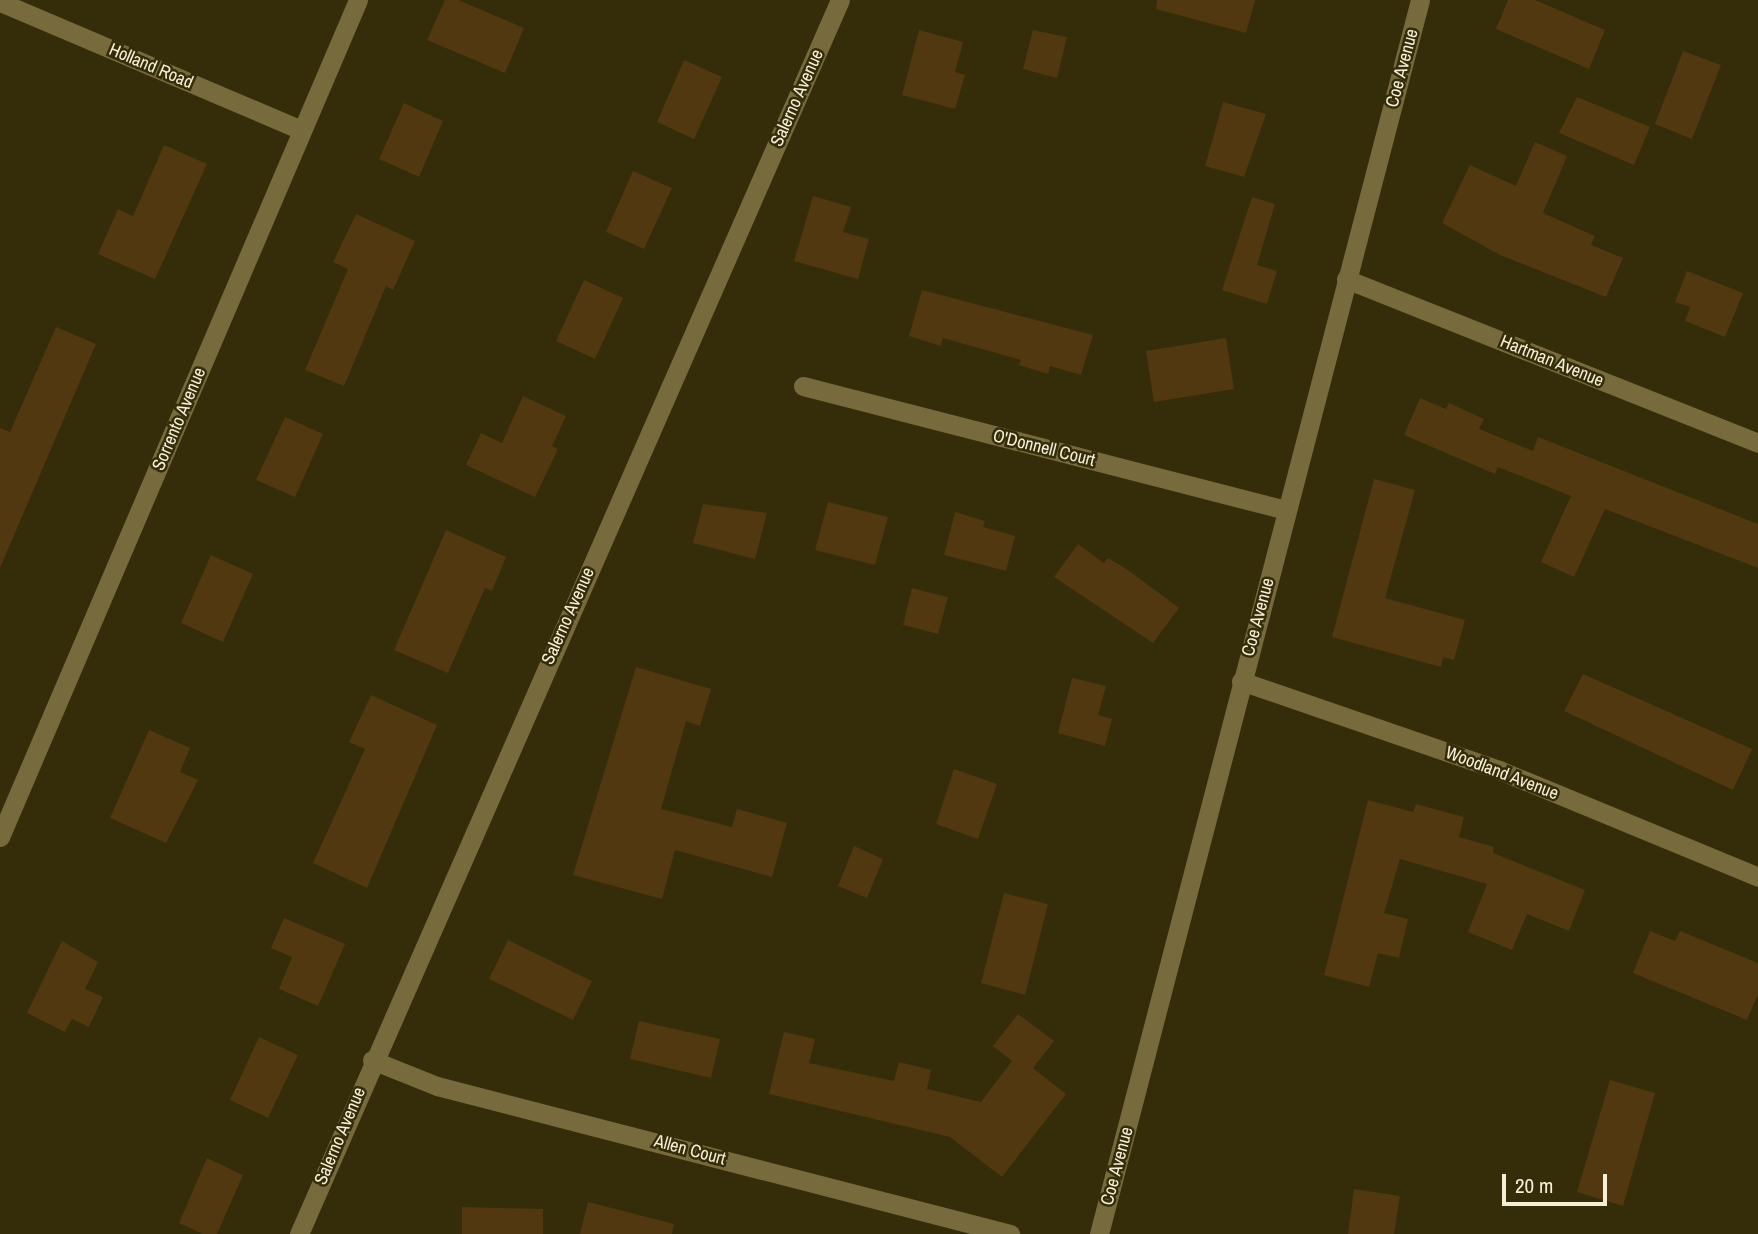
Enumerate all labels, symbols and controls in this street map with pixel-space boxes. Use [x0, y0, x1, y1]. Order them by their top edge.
street label: Coe Avenue [1381, 26, 1423, 110]
street label: Holland Road [106, 39, 196, 93]
street label: Salerno Avenue [766, 46, 828, 150]
street label: Hartman Avenue [1497, 330, 1607, 392]
street label: Sorrento Avenue [147, 364, 211, 474]
street label: O'Donnell Court [991, 425, 1097, 471]
street label: Salerno Avenue [537, 564, 599, 668]
street label: Coe Avenue [1237, 575, 1279, 659]
street label: Woodland Avenue [1442, 741, 1562, 805]
street label: Salerno Avenue [310, 1084, 370, 1188]
street label: Coe Avenue [1096, 1124, 1138, 1208]
street label: Allen Court [652, 1130, 728, 1170]
scale bar [1506, 1160, 1611, 1204]
text: 20 m [1515, 1171, 1553, 1200]

